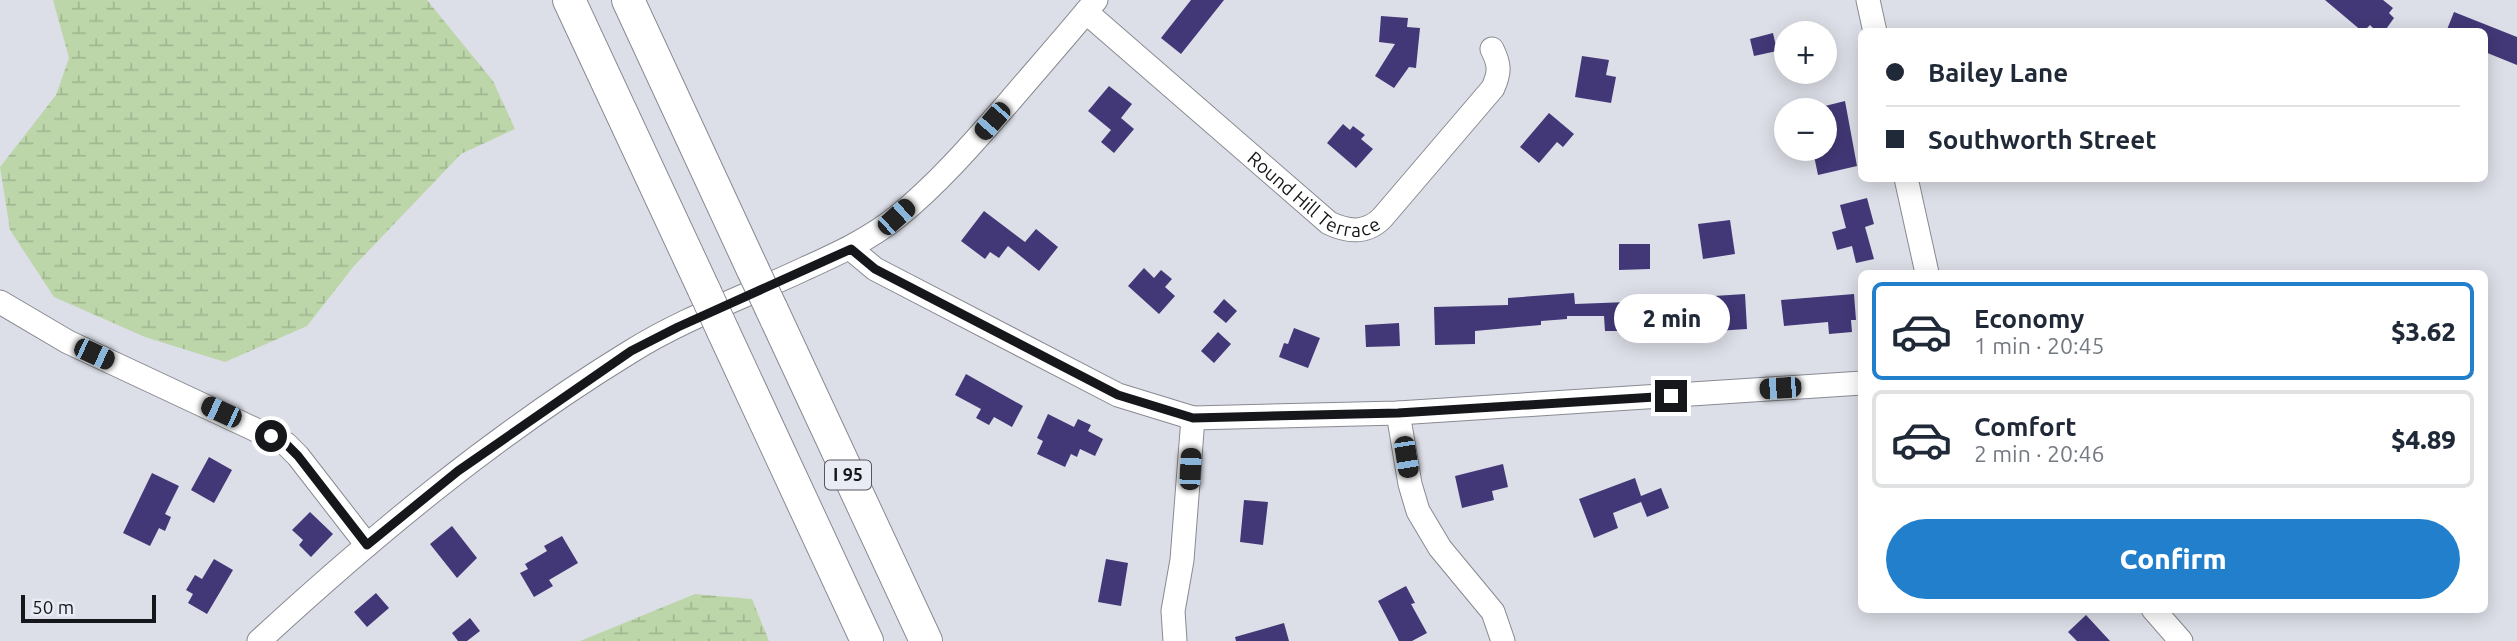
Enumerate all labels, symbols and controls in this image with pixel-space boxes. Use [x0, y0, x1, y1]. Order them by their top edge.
map controls [1774, 21, 1837, 161]
button: + [1774, 21, 1837, 84]
text: Bailey Lane [1928, 58, 2068, 87]
car [971, 98, 1014, 144]
button: − [1774, 98, 1837, 161]
text: Southworth Street [1928, 125, 2156, 154]
street label: Round Hill Terrace [1243, 147, 1384, 241]
car [874, 195, 919, 239]
callout: 2 min [1613, 294, 1729, 344]
icon: car [1890, 300, 1953, 363]
text: Economy [1974, 304, 2084, 333]
text: 2 min [1643, 306, 1701, 331]
text: $3.62 [2391, 317, 2456, 346]
text: 1 min · 20:45 [1974, 333, 2105, 358]
car [71, 336, 118, 372]
car [1759, 376, 1802, 400]
route end [1655, 380, 1687, 412]
car [198, 394, 245, 430]
icon: car [1890, 408, 1953, 471]
text: Comfort [1974, 412, 2077, 441]
route start [255, 420, 287, 452]
text: $4.89 [2391, 425, 2456, 454]
car [1393, 435, 1420, 479]
text: 2 min · 20:46 [1974, 441, 2105, 466]
car [1179, 447, 1202, 491]
road number: I 95 [825, 461, 871, 490]
button: Confirm [1886, 519, 2460, 599]
scale bar [21, 592, 156, 624]
text: 50 m [32, 596, 74, 618]

